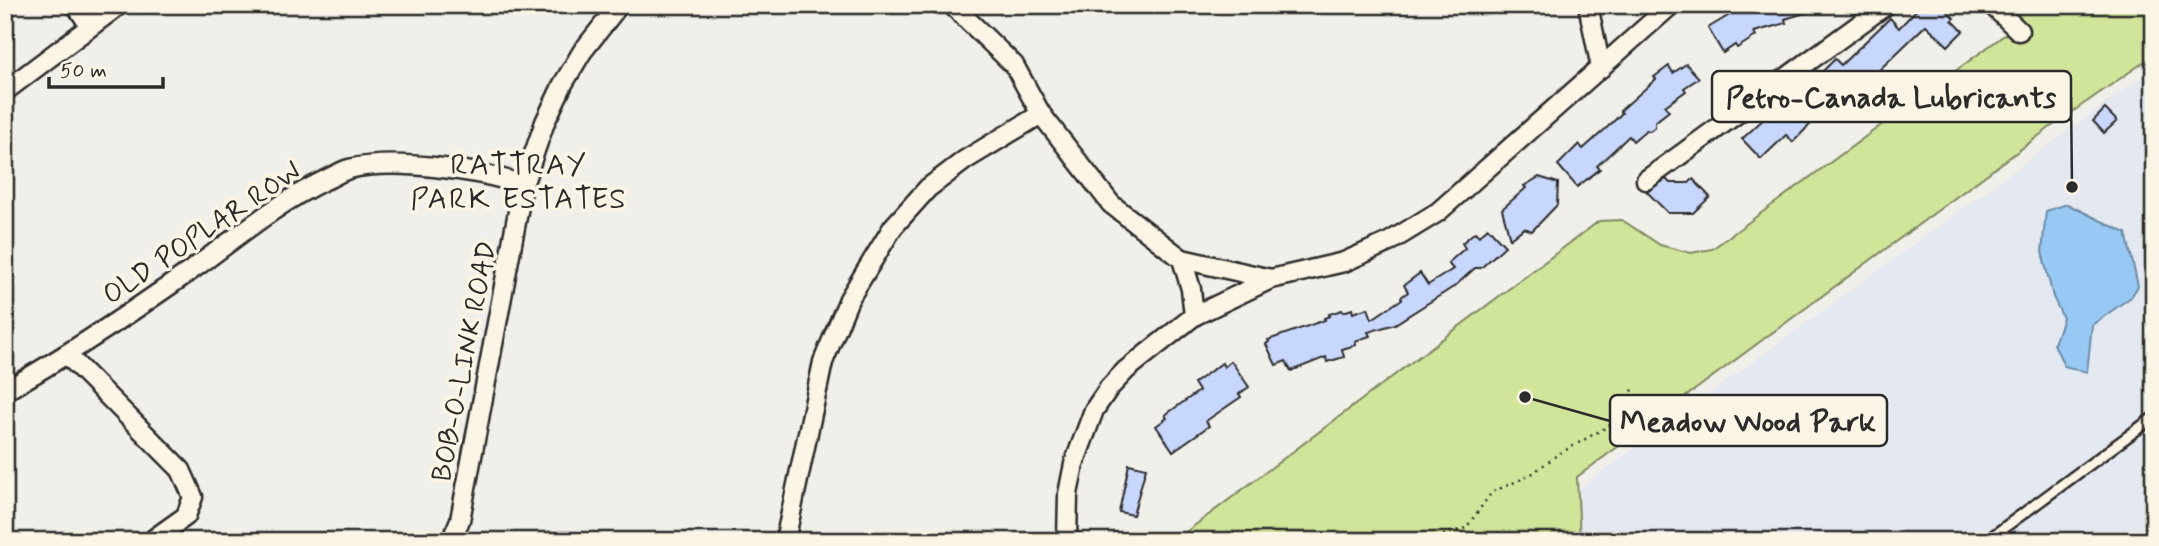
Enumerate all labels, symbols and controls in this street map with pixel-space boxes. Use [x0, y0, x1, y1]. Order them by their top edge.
scale bar [49, 46, 163, 90]
text: 50 m [60, 57, 107, 85]
callout: Petro-Canada Lubricants [1712, 71, 2071, 122]
text: Petro-Canada Lubricants [1726, 79, 2057, 118]
district label: RATTRAY PARK ESTATES [410, 146, 628, 219]
street label: OLD POPLAR ROW [96, 154, 309, 314]
street label: BOB-O-LINK ROAD [424, 238, 507, 485]
callout: Meadow Wood Park [1610, 395, 1887, 446]
text: Meadow Wood Park [1620, 403, 1876, 442]

